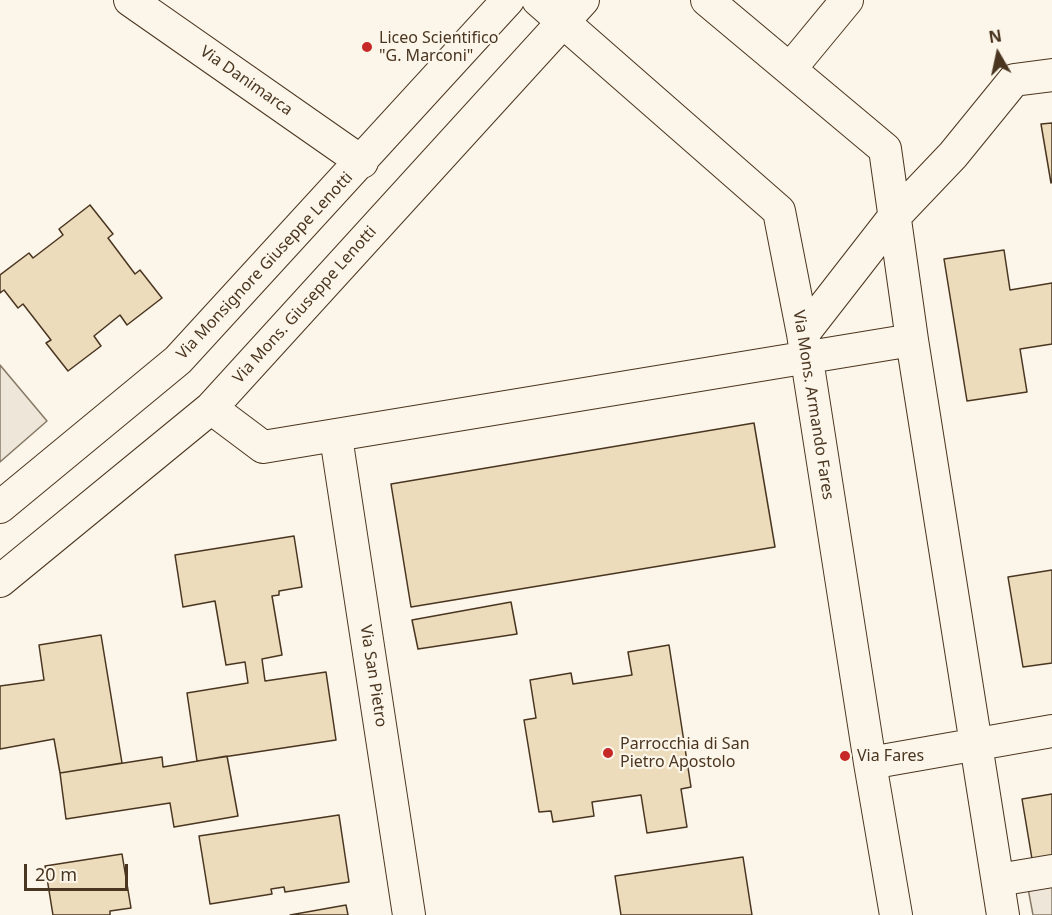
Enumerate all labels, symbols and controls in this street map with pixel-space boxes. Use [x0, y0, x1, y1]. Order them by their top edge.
north arrow [968, 24, 1028, 84]
text: N [987, 24, 1003, 48]
place label: Liceo Scientifico "G. Marconi" [379, 28, 498, 66]
marker: Liceo Scientifico "G. Marconi" [360, 40, 374, 54]
street label: Via Danimarca [196, 42, 296, 120]
street label: Via Monsignore Giuseppe Lenotti [173, 168, 357, 364]
street label: Via Mons. Giuseppe Lenotti [229, 222, 381, 388]
street label: Via Mons. Armando Fares [789, 309, 837, 501]
street label: Via San Pietro [355, 624, 391, 728]
place label: Parrocchia di San Pietro Apostolo [620, 734, 750, 772]
marker: Parrocchia di San Pietro Apostolo [601, 746, 615, 760]
place label: Via Fares [857, 746, 924, 766]
marker: Via Fares [838, 749, 852, 763]
scale bar [27, 852, 130, 890]
text: 20 m [35, 862, 77, 886]

